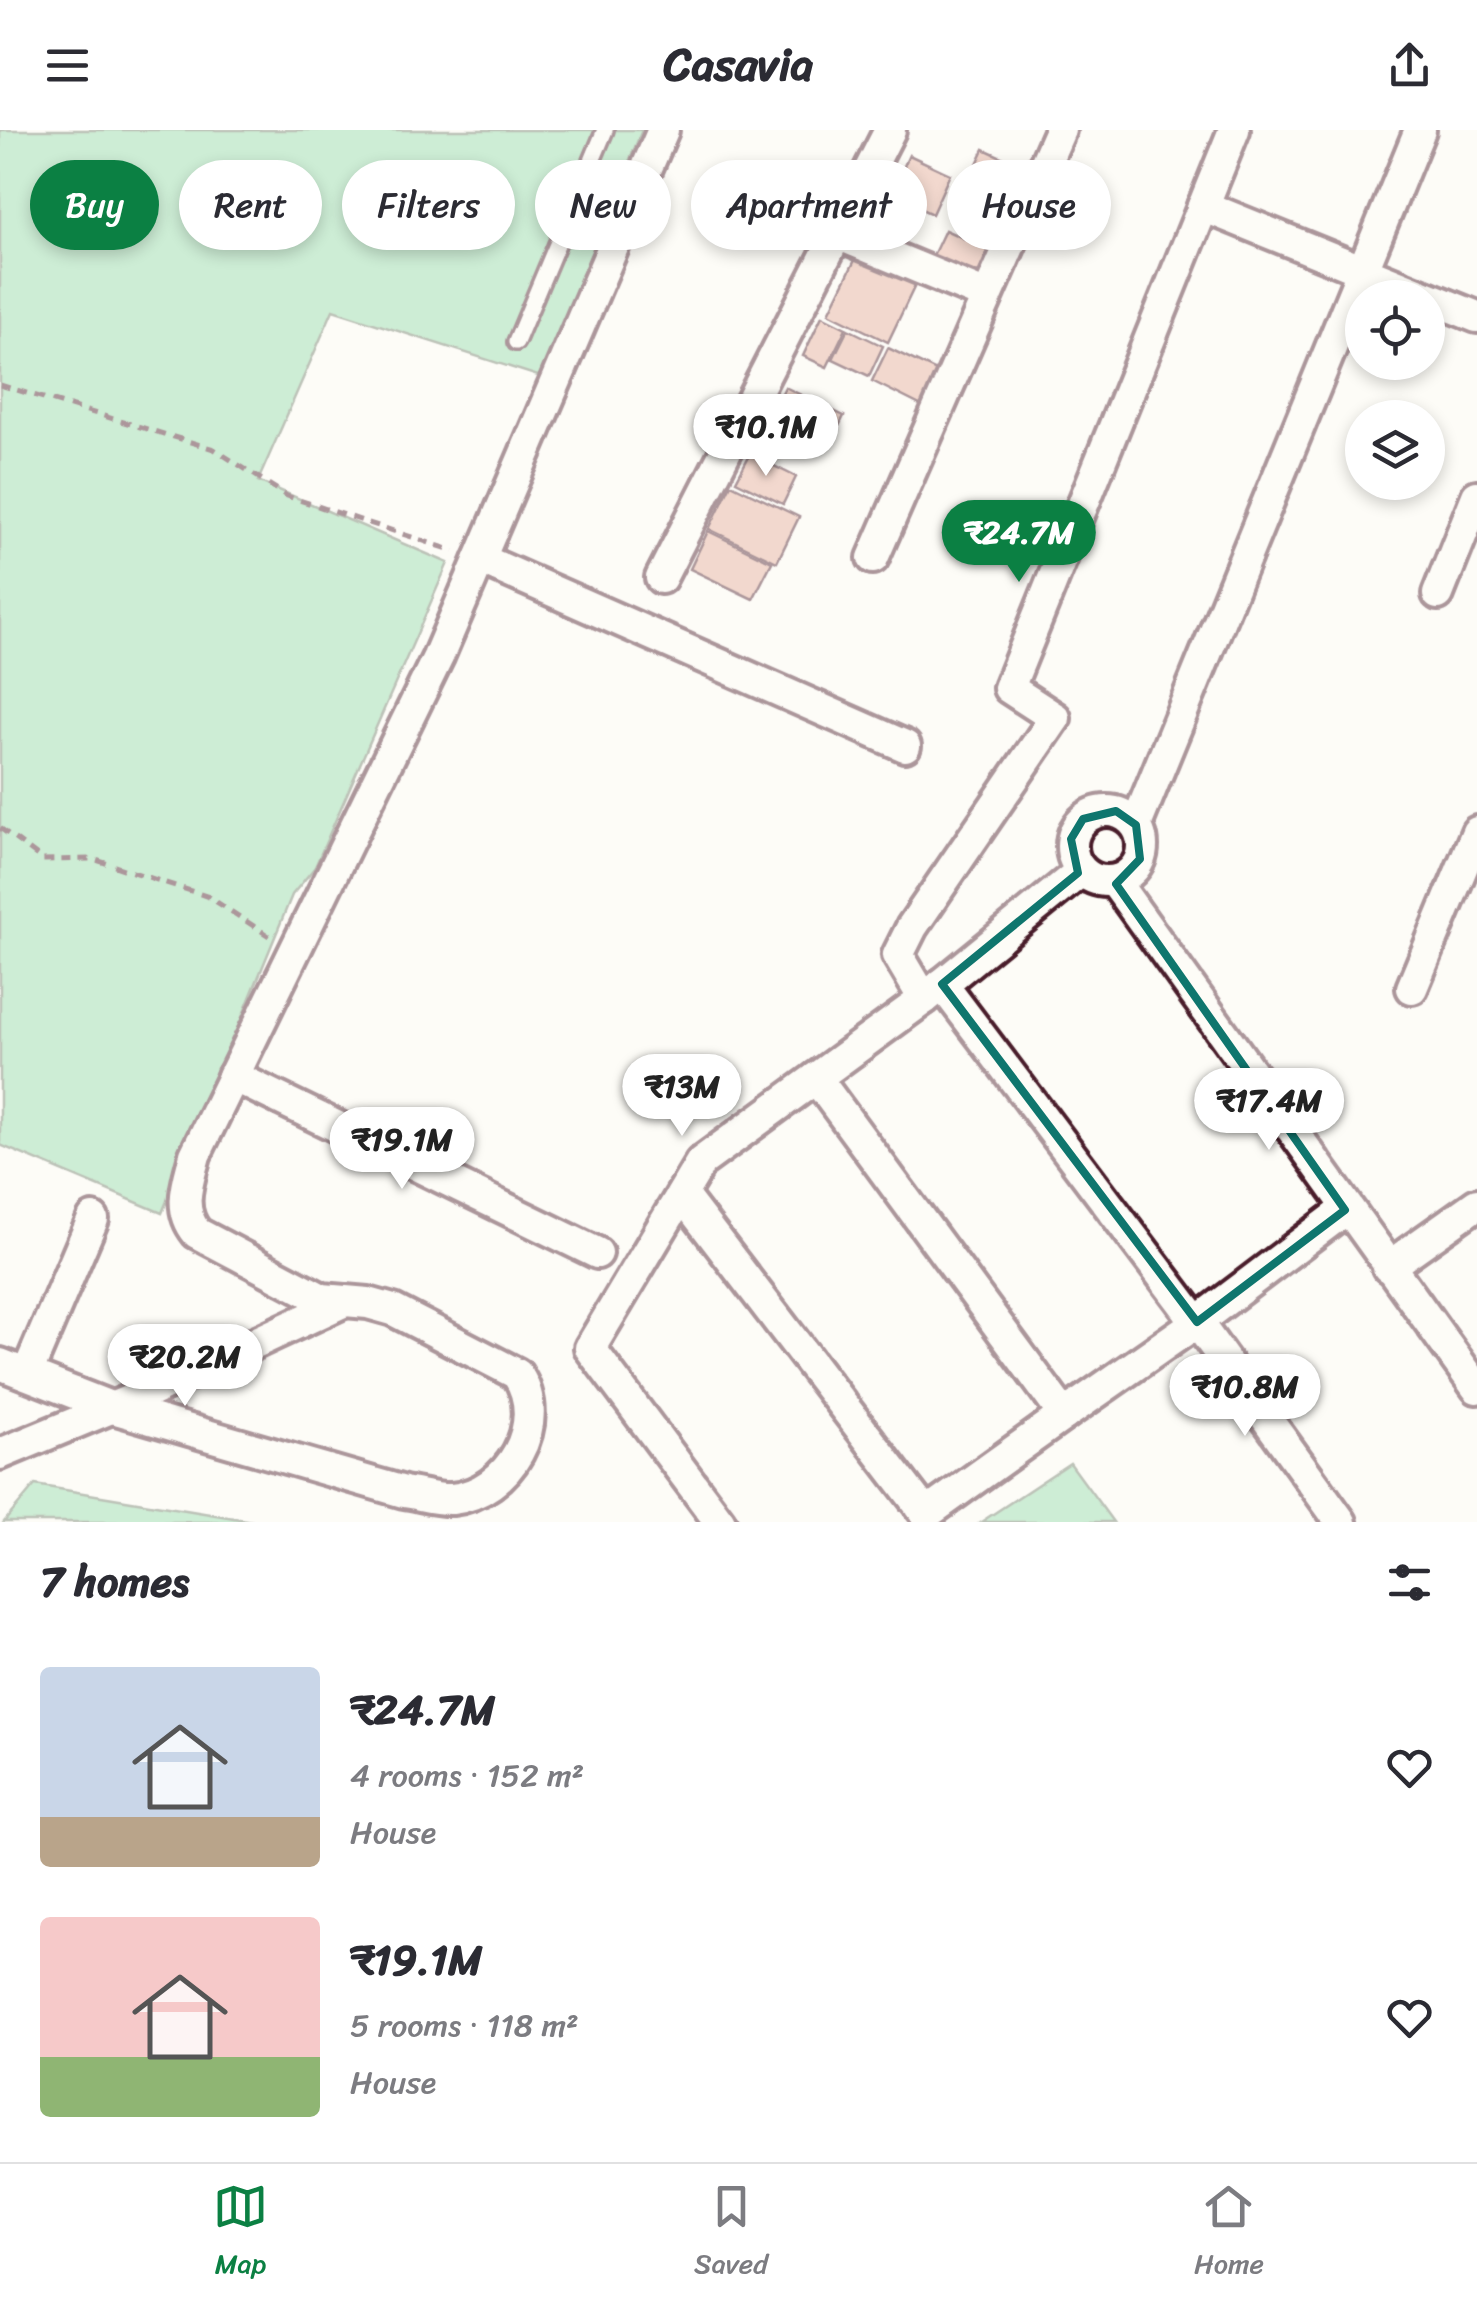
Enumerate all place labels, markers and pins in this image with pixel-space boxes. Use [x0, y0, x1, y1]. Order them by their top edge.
pin: ₹10.1M [685, 394, 847, 479]
pin: ₹24.7M [938, 500, 1100, 585]
pin: ₹13M [623, 1054, 741, 1139]
pin: ₹17.4M [1188, 1068, 1350, 1153]
pin: ₹19.1M [321, 1107, 483, 1192]
pin: ₹20.2M [104, 1324, 266, 1409]
pin: ₹10.8M [1164, 1354, 1326, 1439]

